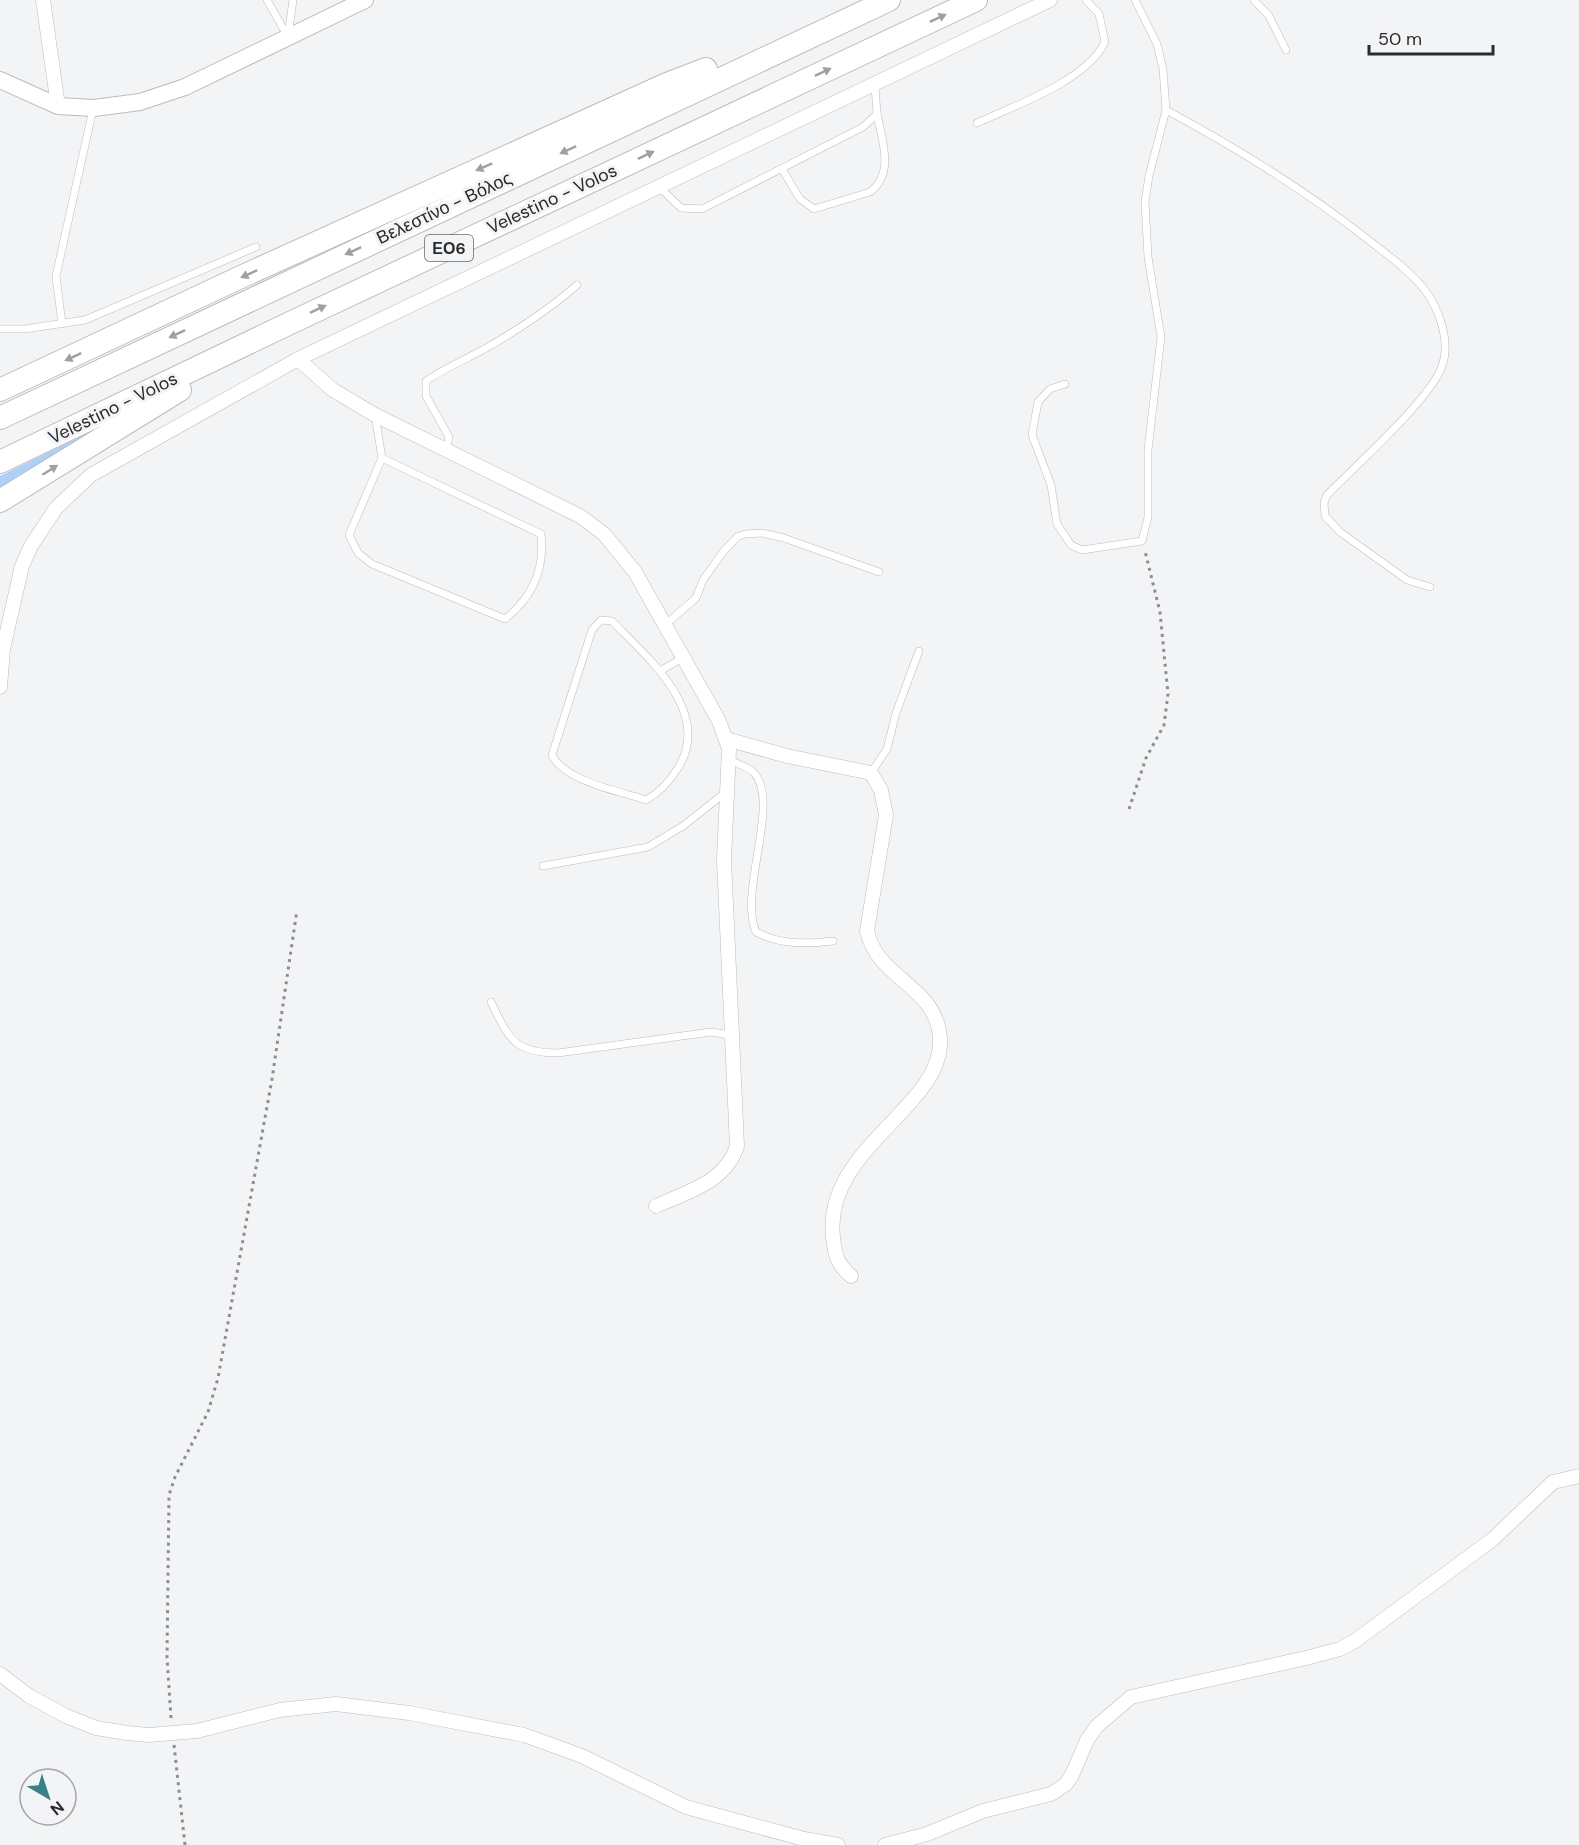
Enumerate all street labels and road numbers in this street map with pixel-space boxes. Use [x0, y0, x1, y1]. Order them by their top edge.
street label: Velestino - Volos [483, 158, 621, 240]
street label: Βελεστίνο - Βόλος [372, 166, 516, 250]
road number: ΕΟ6 [425, 235, 473, 261]
street label: Velestino - Volos [44, 366, 182, 450]

